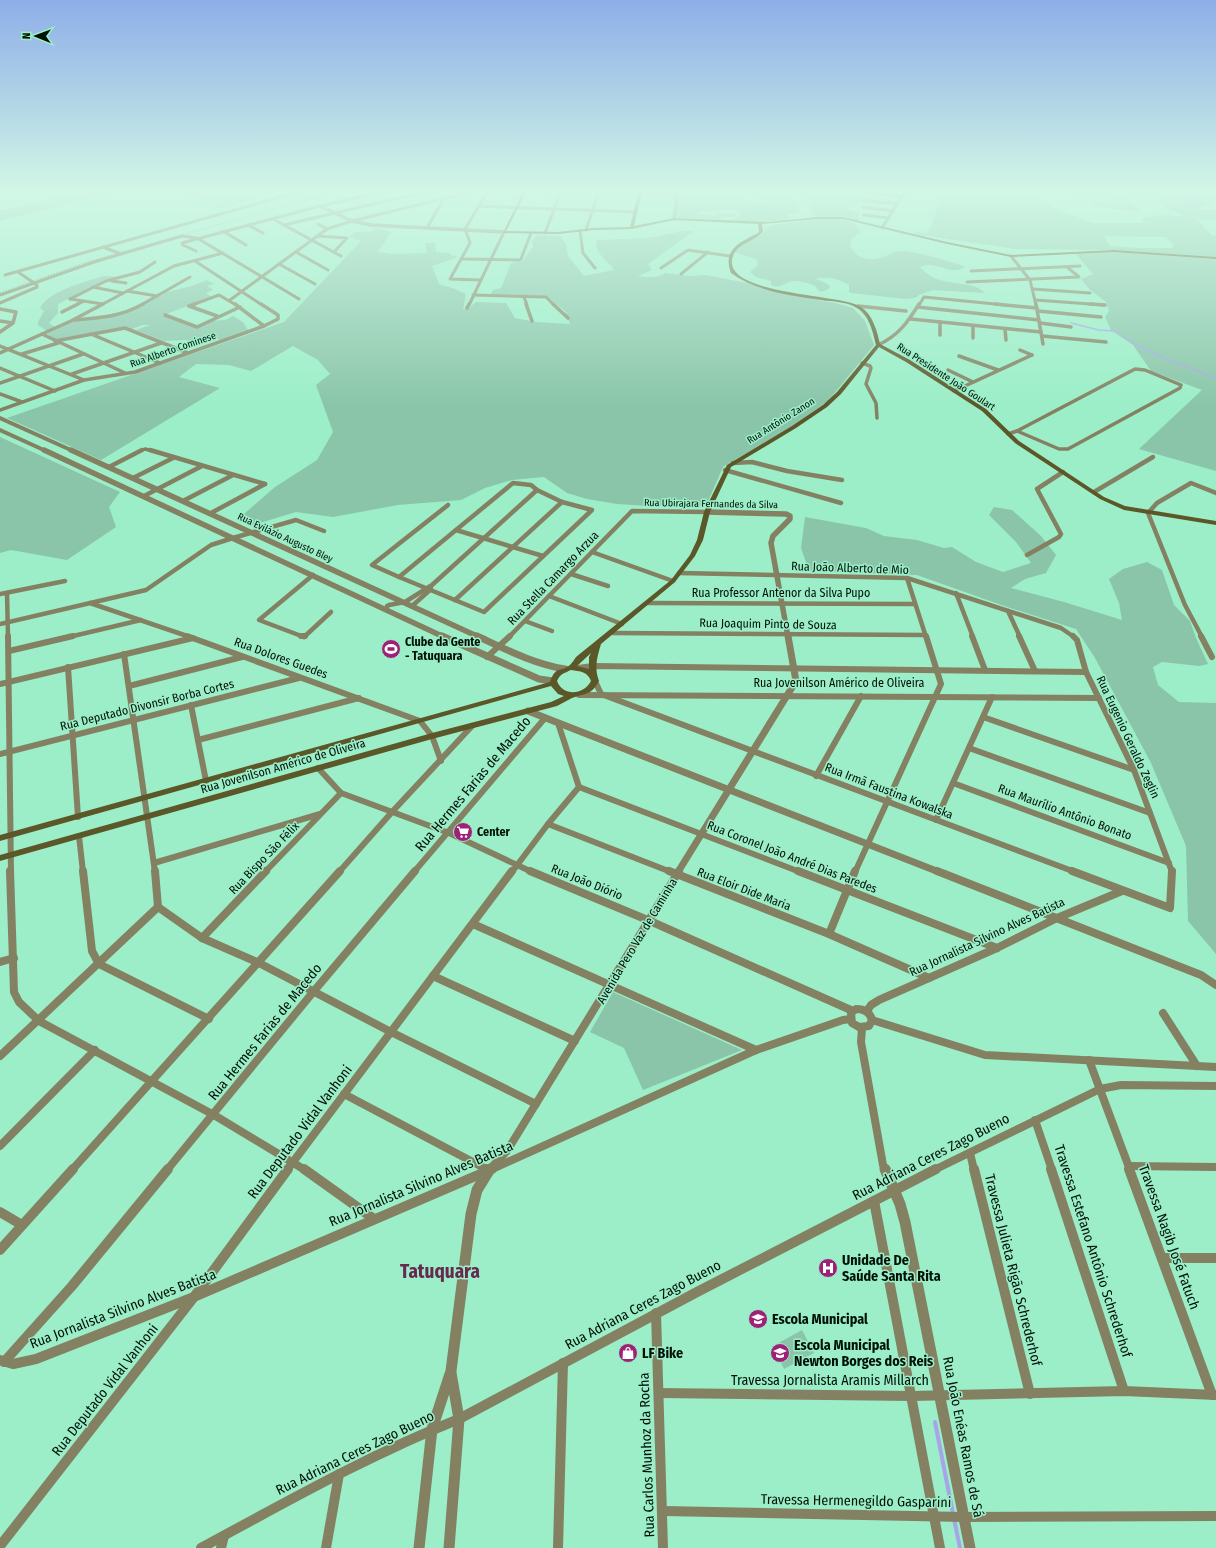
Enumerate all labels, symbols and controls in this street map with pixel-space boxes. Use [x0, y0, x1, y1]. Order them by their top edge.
north arrow [16, 16, 56, 56]
text: N [20, 32, 33, 39]
street label: Rua Alberto Cominese [128, 330, 218, 370]
street label: Rua Presidente João Goulart [895, 341, 998, 414]
street label: Rua Antônio Zanon [745, 395, 817, 447]
street label: Rua Ubirajara Fernandes da Silva [644, 497, 778, 511]
street label: Rua Evilázio Augusto Bley [235, 511, 335, 566]
street label: Rua Stella Camargo Arzua [505, 528, 601, 628]
street label: Rua João Alberto de Mio [791, 559, 909, 577]
street label: Rua Professor Antenor da Silva Pupo [692, 586, 870, 600]
street label: Rua Joaquim Pinto de Souza [699, 616, 837, 632]
street label: Rua Dolores Guedes [232, 635, 330, 681]
place label: Clube da Gente - Tatuquara [405, 635, 480, 663]
sports icon: Clube da Gente - Tatuquara [380, 638, 402, 660]
street label: Rua Eugenio Geraldo Zeglin [1093, 673, 1163, 801]
street label: Rua Jovenilson Américo de Oliveira [754, 676, 925, 690]
street label: Rua Deputado Divonsir Borba Cortes [59, 677, 235, 733]
street label: Rua Hermes Farias de Macedo [412, 713, 534, 855]
street label: Rua Jovenilson Américo de Oliveira [199, 736, 367, 796]
street label: Rua Irmã Faustina Kowalska [823, 760, 955, 822]
street label: Rua Maurílio Antônio Bonato [996, 781, 1134, 843]
street label: Rua Bispo São Félix [226, 818, 303, 897]
street label: Rua Coronel João André Dias Paredes [705, 818, 879, 896]
supermarket icon: Center [452, 821, 474, 843]
place label: Center [477, 825, 511, 839]
street label: Rua João Diório [549, 861, 625, 903]
street label: Rua Eloir Dide Maria [695, 865, 793, 913]
street label: Avenida Pero Vaz de Caminha [594, 876, 680, 1006]
street label: Rua Jornalista Silvino Alves Batista [907, 895, 1067, 979]
street label: Rua Hermes Farias de Macedo [205, 960, 325, 1104]
street label: Rua Deputado Vidal Vanhoni [244, 1062, 356, 1202]
street label: Rua Adriana Ceres Zago Bueno [850, 1110, 1012, 1204]
street label: Rua Jornalista Silvino Alves Batista [326, 1137, 516, 1231]
street label: Travessa Estefano Antônio Schrederhof [1050, 1142, 1136, 1361]
street label: Travessa Nagib José Fatuch [1135, 1162, 1203, 1312]
street label: Travessa Julieta Rigão Schrederhof [981, 1172, 1046, 1369]
place label: Unidade De Saúde Santa Rita [842, 1252, 941, 1285]
street label: Rua Adriana Ceres Zago Bueno [562, 1257, 724, 1353]
hospital icon: Unidade De Saúde Santa Rita [817, 1257, 839, 1279]
district label: Tatuquara [400, 1260, 480, 1283]
street label: Rua Jornalista Silvino Alves Batista [27, 1266, 219, 1352]
school or university icon: Escola Municipal [747, 1308, 769, 1330]
place label: Escola Municipal [772, 1311, 868, 1328]
street label: Rua Deputado Vidal Vanhoni [48, 1321, 162, 1459]
place label: Escola Municipal Newton Borges dos Reis [794, 1337, 933, 1370]
shop icon: LF Bike [617, 1342, 639, 1364]
school or university icon: Escola Municipal Newton Borges dos Reis [769, 1342, 791, 1364]
place label: LF Bike [642, 1345, 683, 1362]
street label: Rua João Enéas Ramos de Sá [939, 1355, 987, 1519]
street label: Rua Carlos Munhoz da Rocha [636, 1372, 658, 1538]
street label: Travessa Jornalista Aramis Millarch [731, 1372, 929, 1389]
street label: Rua Adriana Ceres Zago Bueno [273, 1407, 437, 1499]
street label: Travessa Hermenegildo Gasparini [761, 1491, 951, 1511]

